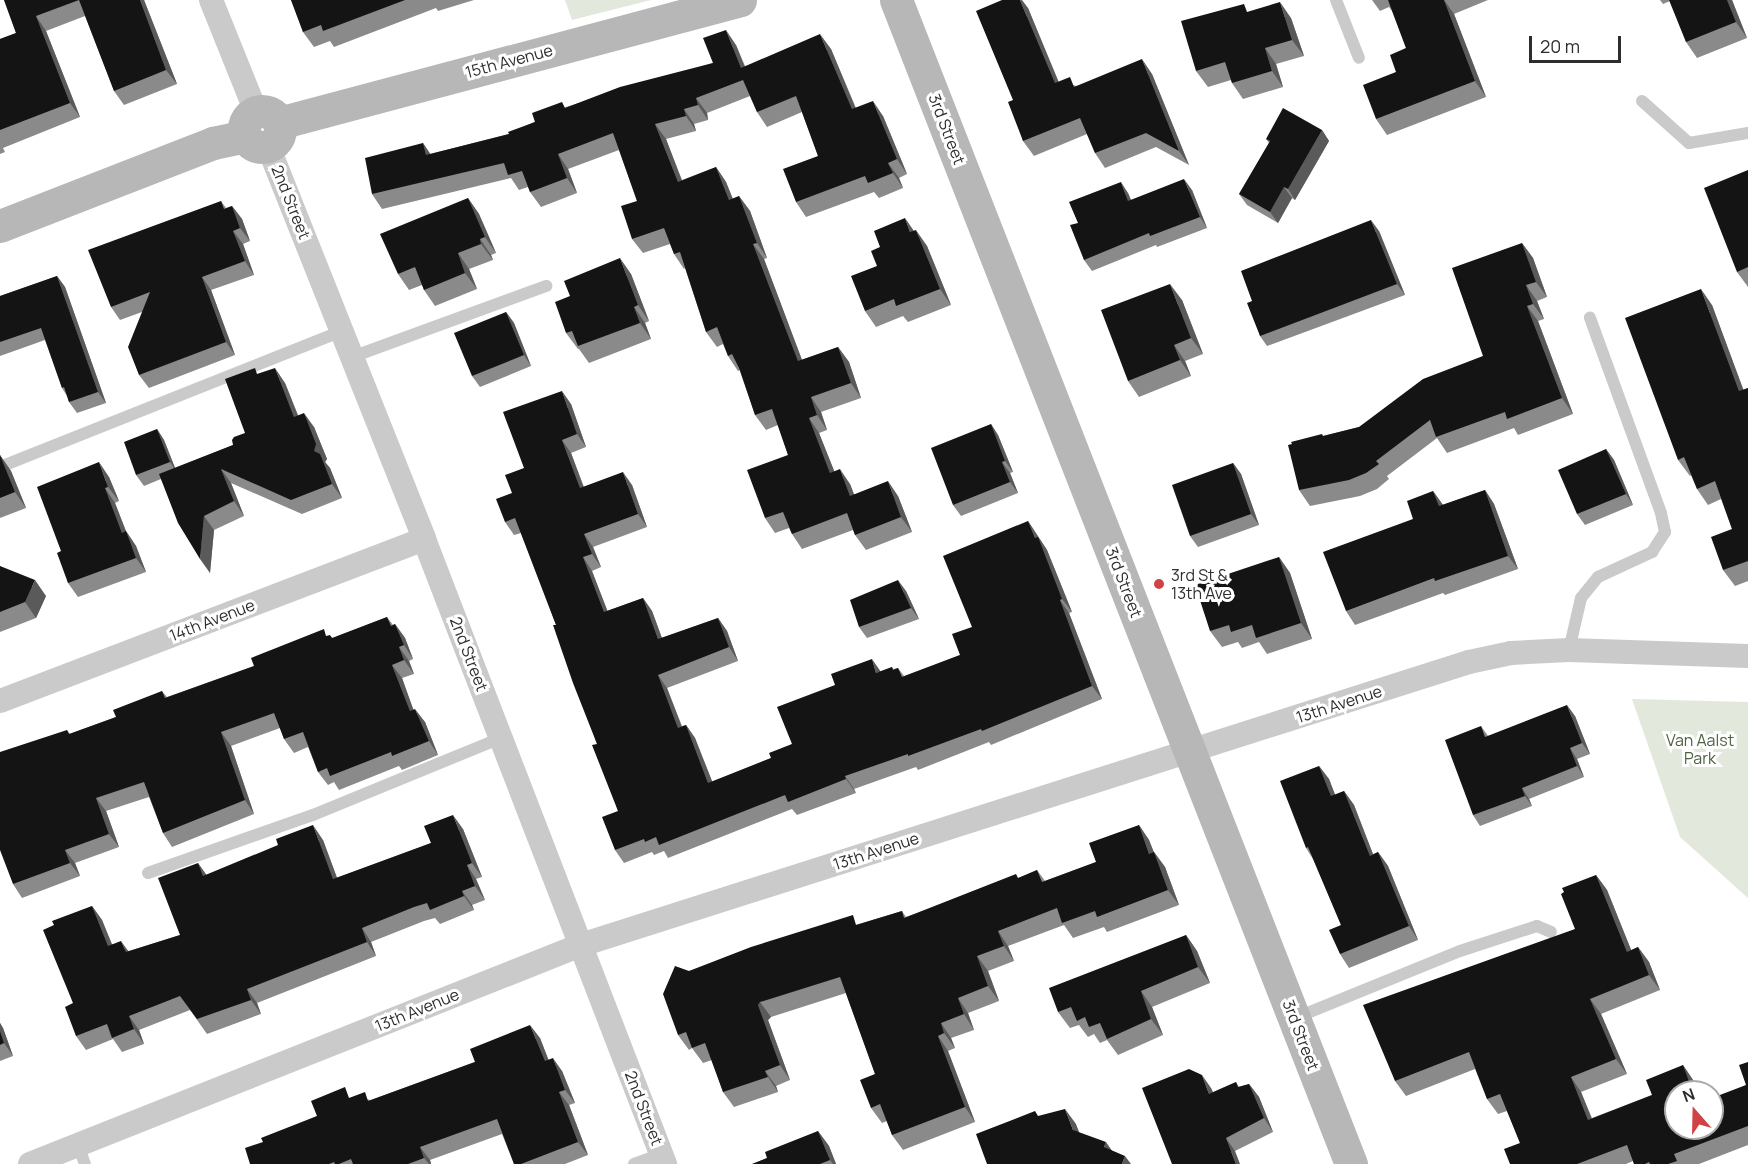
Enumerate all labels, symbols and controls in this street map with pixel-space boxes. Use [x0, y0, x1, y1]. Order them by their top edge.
scale bar [1532, 24, 1624, 62]
text: 20 m [1540, 34, 1580, 58]
street label: 15th Avenue [463, 40, 555, 82]
street label: 3rd Street [925, 91, 969, 167]
street label: 2nd Street [267, 162, 315, 242]
street label: 3rd Street [1102, 544, 1146, 620]
place label: 3rd St & 13th Ave [1171, 565, 1232, 603]
marker: 3rd St & 13th Ave [1152, 577, 1166, 591]
street label: 14th Avenue [167, 595, 257, 645]
street label: 2nd Street [446, 614, 492, 694]
street label: 13th Avenue [1294, 681, 1384, 727]
park label: Van Aalst Park [1666, 730, 1734, 768]
street label: 13th Avenue [831, 828, 921, 874]
street label: 13th Avenue [372, 984, 462, 1036]
street label: 3rd Street [1279, 997, 1323, 1073]
street label: 2nd Street [621, 1068, 667, 1148]
north arrow [1664, 1080, 1724, 1140]
text: N [1679, 1083, 1698, 1107]

